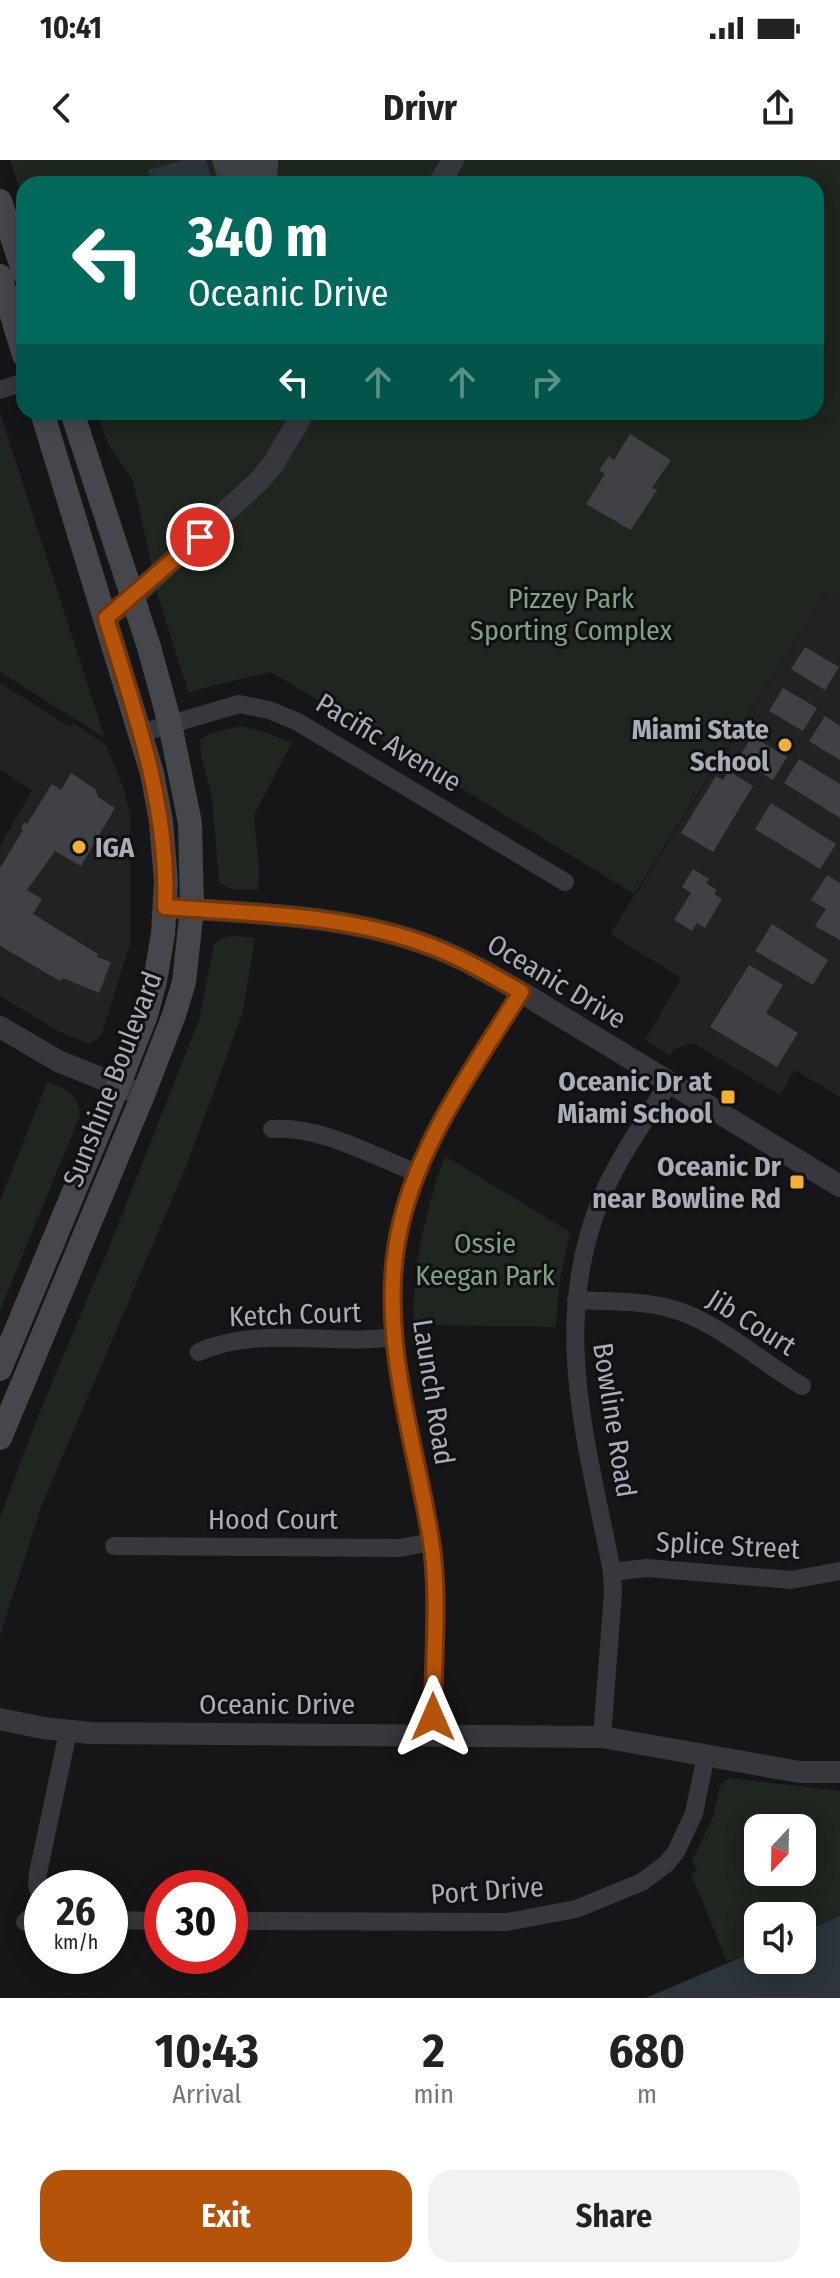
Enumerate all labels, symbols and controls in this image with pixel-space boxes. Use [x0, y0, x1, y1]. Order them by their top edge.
text: 10:41 [40, 10, 102, 46]
icon: back [40, 86, 84, 130]
text: Drivr [383, 86, 457, 130]
icon: share [756, 86, 800, 130]
text: 340 m [188, 204, 328, 271]
icon: left [56, 208, 160, 312]
text: Oceanic Drive [188, 272, 389, 316]
icon: left [272, 360, 316, 404]
icon: ahead [356, 360, 400, 404]
icon: ahead [440, 360, 484, 404]
icon: right [524, 360, 568, 404]
pin [166, 503, 234, 571]
icon: arrive [178, 515, 222, 559]
park label: Pizzey Park Sporting Complex [470, 582, 673, 647]
street label: Pacific Avenue [310, 686, 467, 799]
place label: Miami State School [632, 713, 769, 778]
marker: Miami State School [776, 736, 794, 754]
place label: IGA [95, 831, 135, 864]
marker: IGA [70, 838, 88, 856]
street label: Oceanic Drive [481, 927, 632, 1036]
street label: Sunshine Boulevard [56, 967, 169, 1191]
place label: Oceanic Dr at Miami School [557, 1065, 713, 1130]
marker: Oceanic Dr at Miami School [719, 1088, 737, 1106]
place label: Oceanic Dr near Bowline Rd [592, 1150, 782, 1215]
marker: Oceanic Dr near Bowline Rd [788, 1173, 806, 1191]
park label: Ossie Keegan Park [415, 1227, 556, 1292]
street label: Jib Court [701, 1282, 803, 1363]
street label: Ketch Court [228, 1296, 363, 1333]
street label: Launch Road [406, 1317, 461, 1467]
street label: Bowline Road [586, 1340, 643, 1500]
street label: Hood Court [208, 1503, 339, 1536]
street label: Splice Street [655, 1525, 802, 1566]
position arrow [391, 1675, 475, 1759]
street label: Oceanic Drive [199, 1688, 355, 1721]
north arrow [744, 1814, 816, 1886]
map controls [744, 1814, 816, 1974]
speed limit sign: 30 [144, 1870, 248, 1974]
street label: Port Drive [429, 1870, 545, 1911]
text: 26 [56, 1888, 96, 1936]
button: sound [744, 1902, 816, 1974]
text: km/h [54, 1930, 98, 1954]
text: 10:43 [155, 2022, 259, 2080]
text: 2 [423, 2022, 445, 2080]
text: 680 [609, 2022, 685, 2080]
text: Arrival [172, 2079, 241, 2110]
text: min [414, 2079, 454, 2110]
text: m [637, 2079, 657, 2110]
button: Exit [40, 2170, 412, 2262]
button: Share [428, 2170, 800, 2262]

